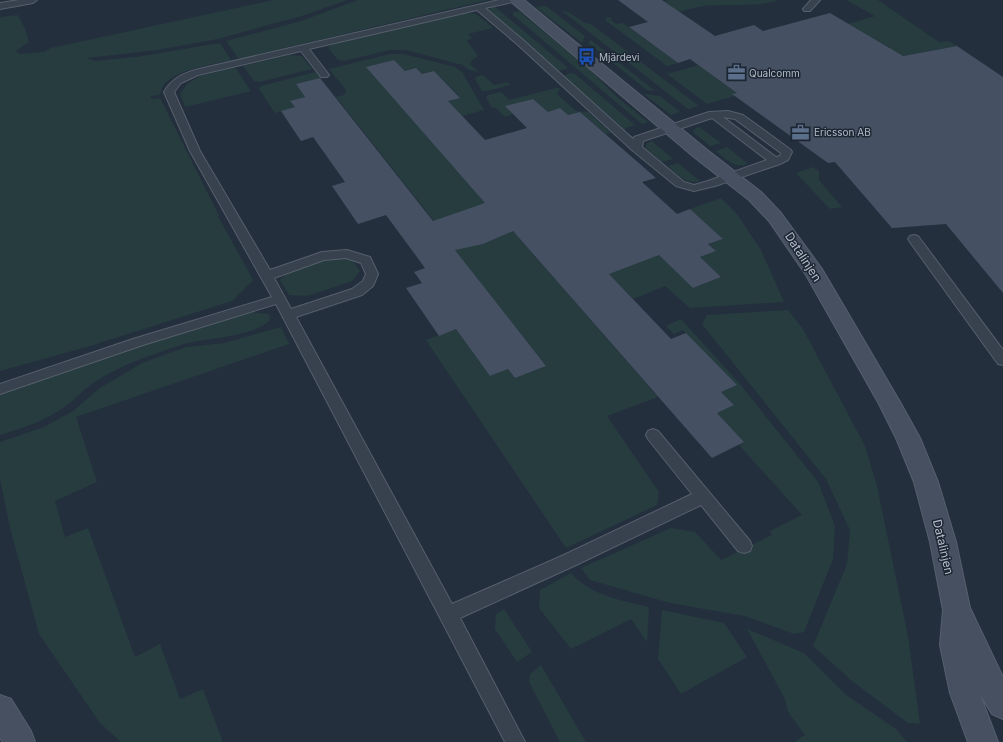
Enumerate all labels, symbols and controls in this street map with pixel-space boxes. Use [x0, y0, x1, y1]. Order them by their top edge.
bus stop icon: Mjärdevi [576, 47, 596, 67]
place label: Mjärdevi [599, 51, 639, 63]
office icon: Qualcomm [726, 63, 746, 83]
place label: Qualcomm [749, 67, 800, 79]
office icon: Ericsson AB [791, 122, 811, 142]
place label: Ericsson AB [814, 126, 871, 138]
street label: Datalinjen [782, 229, 825, 284]
street label: Datalinjen [930, 518, 957, 576]

